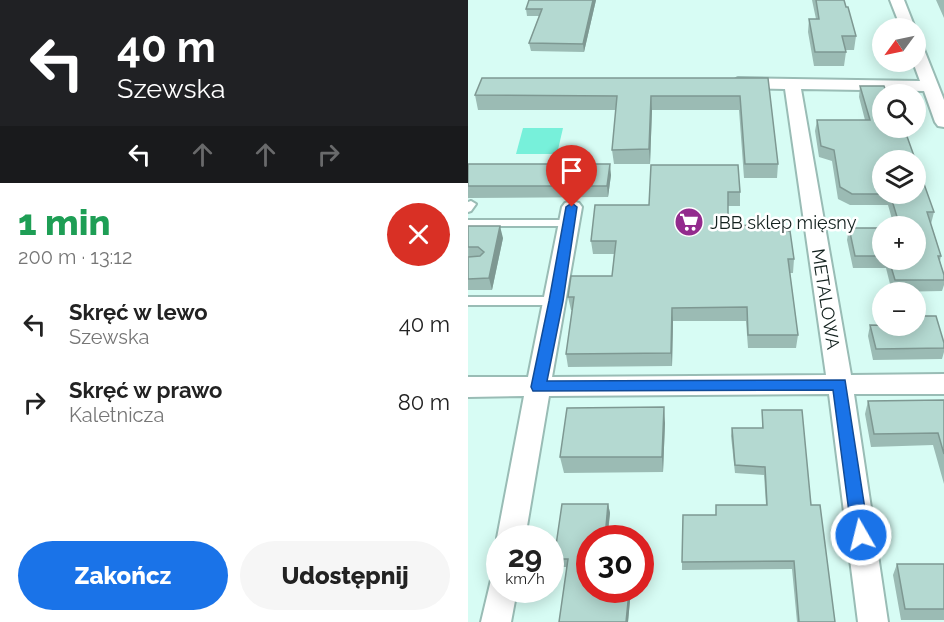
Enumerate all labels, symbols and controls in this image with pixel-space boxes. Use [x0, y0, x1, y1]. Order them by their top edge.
north arrow [872, 18, 926, 72]
map controls [872, 18, 926, 336]
text: 40 m [117, 23, 216, 72]
icon: left [18, 24, 96, 102]
text: Szewska [117, 73, 225, 104]
button: search [872, 84, 926, 138]
icon: left [123, 138, 156, 171]
icon: ahead [186, 138, 219, 171]
icon: ahead [249, 138, 282, 171]
icon: right [312, 138, 345, 171]
pin [546, 145, 597, 207]
button: layers [872, 150, 926, 204]
icon: arrive [555, 154, 588, 187]
text: 1 min [18, 201, 110, 243]
button: close [387, 203, 450, 266]
supermarket icon: JBB sklep mięsny [673, 206, 705, 238]
place label: JBB sklep mięsny [710, 212, 857, 233]
button: + [872, 216, 926, 270]
text: 200 m · 13:12 [18, 245, 132, 269]
street label: METALOWA [808, 247, 844, 351]
button: − [872, 282, 926, 336]
text: Skręć w lewo [69, 299, 208, 325]
icon: left [18, 308, 51, 341]
text: 40 m [399, 311, 450, 337]
text: Szewska [69, 325, 149, 349]
text: Skręć w prawo [69, 377, 222, 403]
icon: right [18, 386, 51, 419]
text: 80 m [398, 389, 450, 415]
text: Kaletnicza [69, 403, 164, 427]
position arrow [829, 503, 893, 567]
speed limit sign: 30 [576, 525, 654, 603]
text: 29 [508, 539, 542, 574]
button: Zakończ [18, 541, 228, 610]
button: Udostępnij [240, 541, 450, 610]
text: km/h [505, 570, 545, 588]

